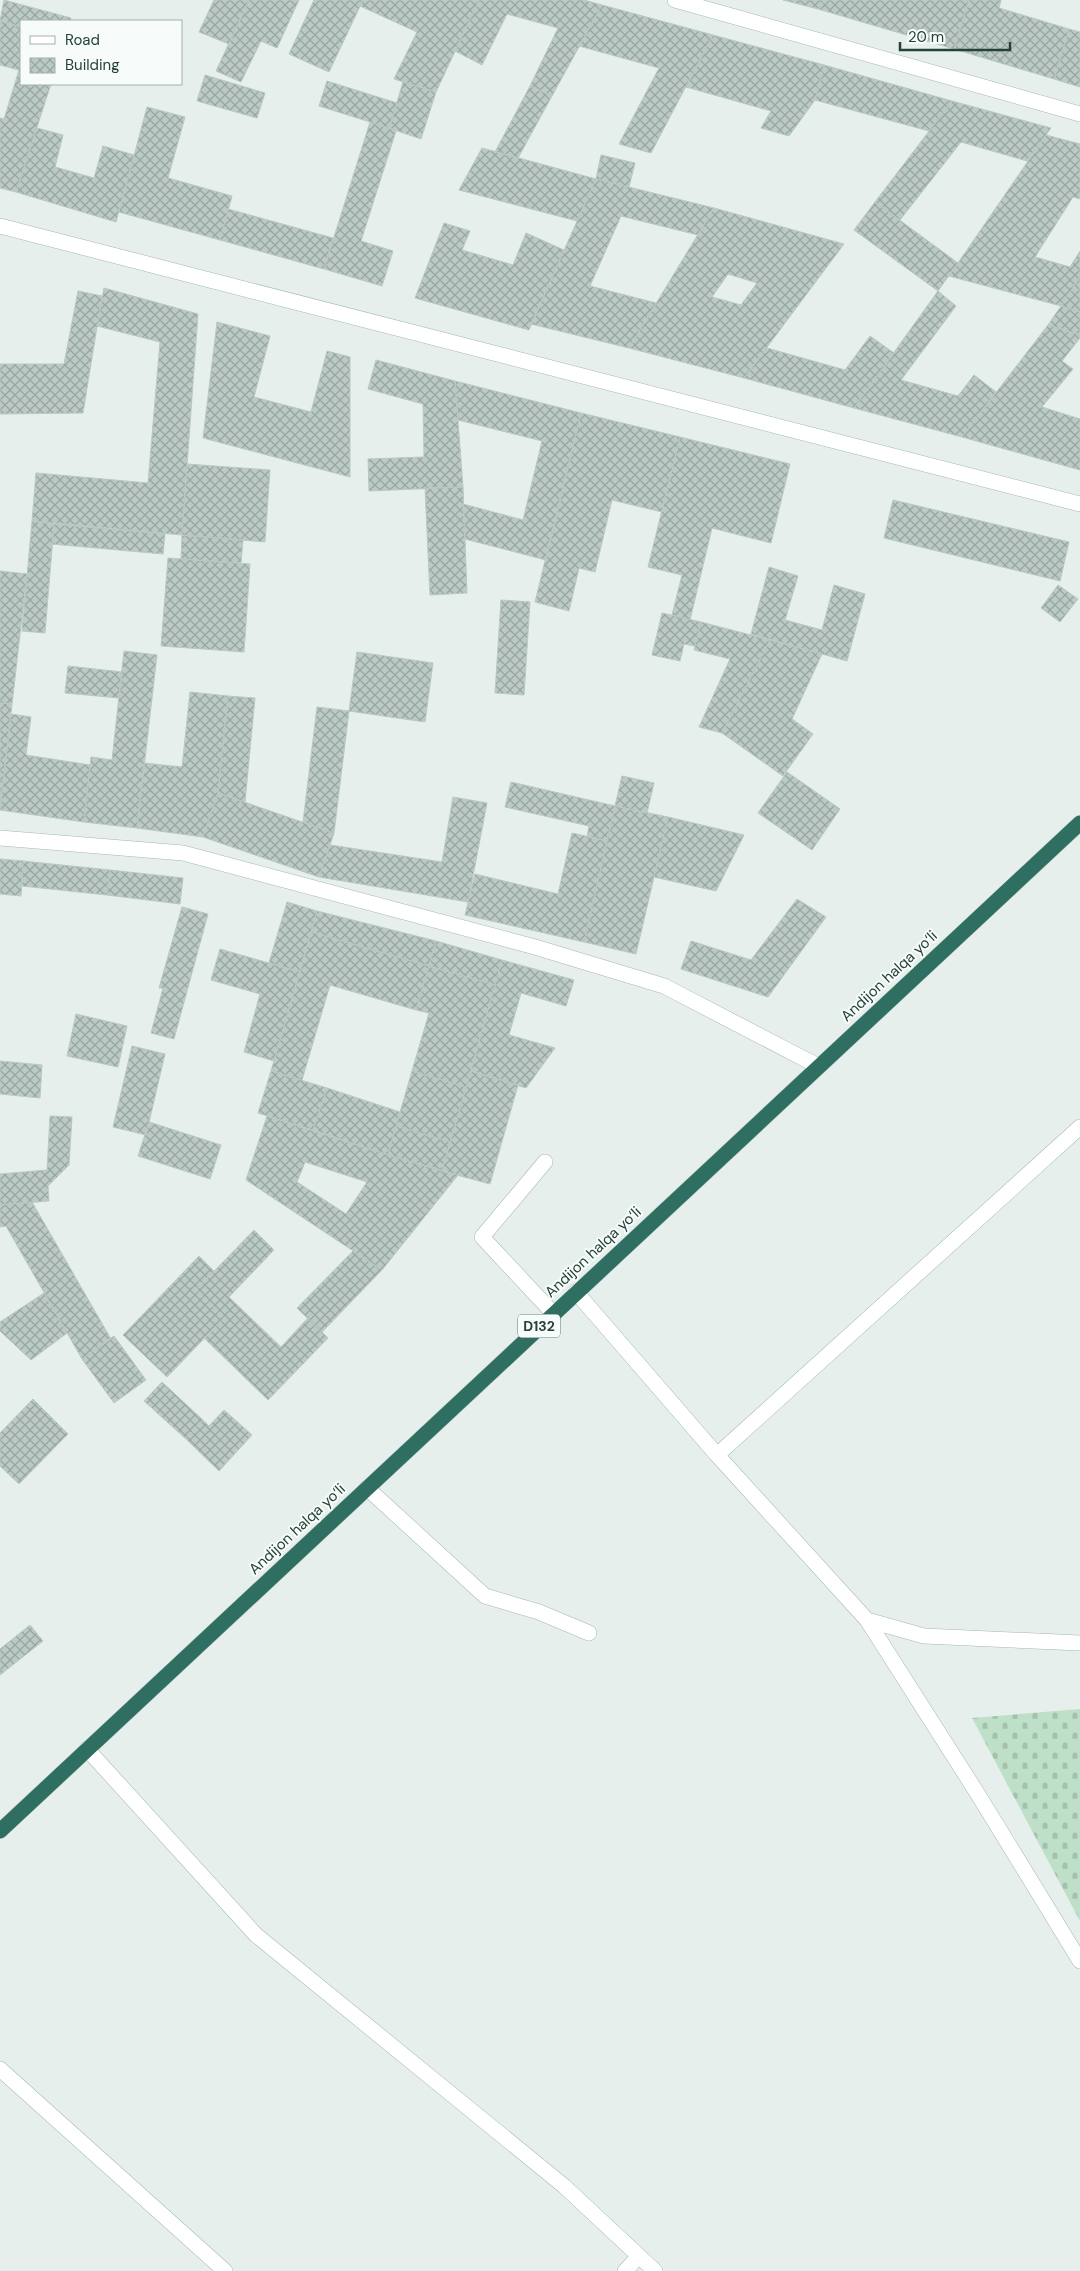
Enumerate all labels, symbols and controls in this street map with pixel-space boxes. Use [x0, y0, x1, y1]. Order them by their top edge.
legend [20, 20, 182, 85]
scale bar [900, 20, 1010, 52]
text: 20 m [908, 27, 944, 47]
text: Road [65, 30, 100, 50]
text: Building [65, 55, 120, 75]
street label: Andijon halqa yo‘li [836, 926, 942, 1026]
street label: Andijon halqa yo‘li [540, 1202, 646, 1302]
road number: D132 [518, 1314, 560, 1338]
street label: Andijon halqa yo‘li [244, 1479, 350, 1579]

